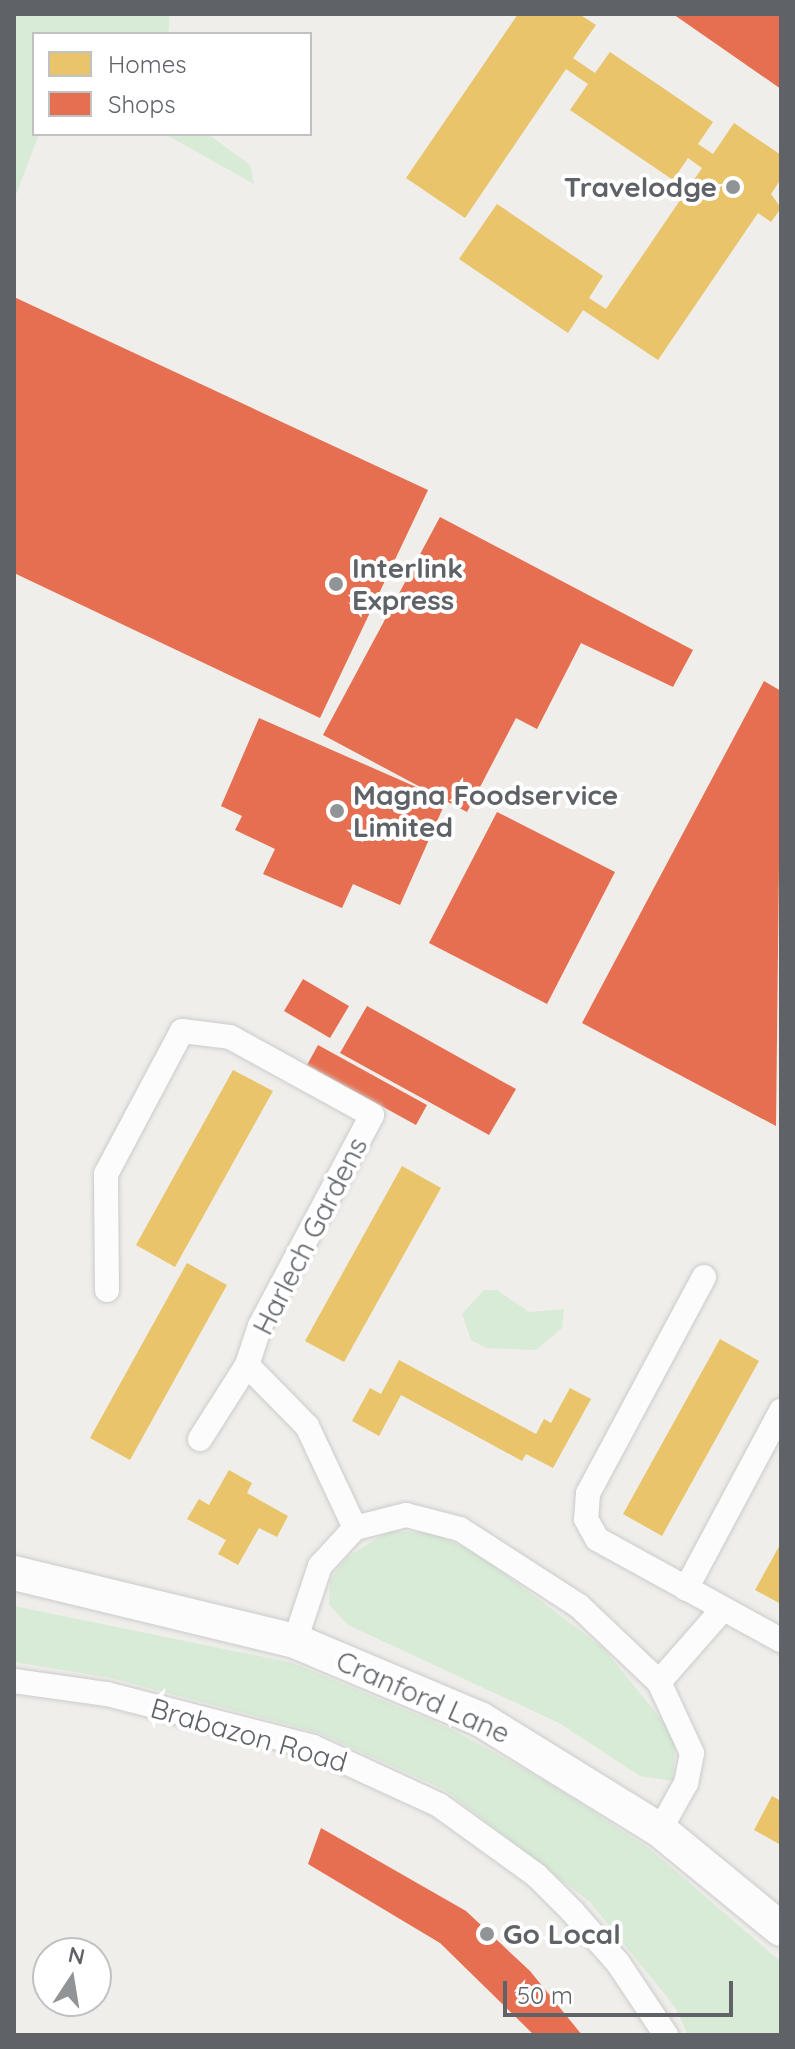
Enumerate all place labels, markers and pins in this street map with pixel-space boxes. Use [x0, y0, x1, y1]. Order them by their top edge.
place label: Travelodge [564, 170, 717, 204]
marker: Travelodge [724, 178, 742, 196]
place label: Interlink Express [352, 551, 463, 617]
marker: Interlink Express [327, 575, 345, 593]
place label: Magna Foodservice Limited [353, 778, 618, 844]
marker: Magna Foodservice Limited [328, 802, 346, 820]
place label: Go Local [503, 1917, 621, 1951]
marker: Go Local [478, 1925, 496, 1943]

